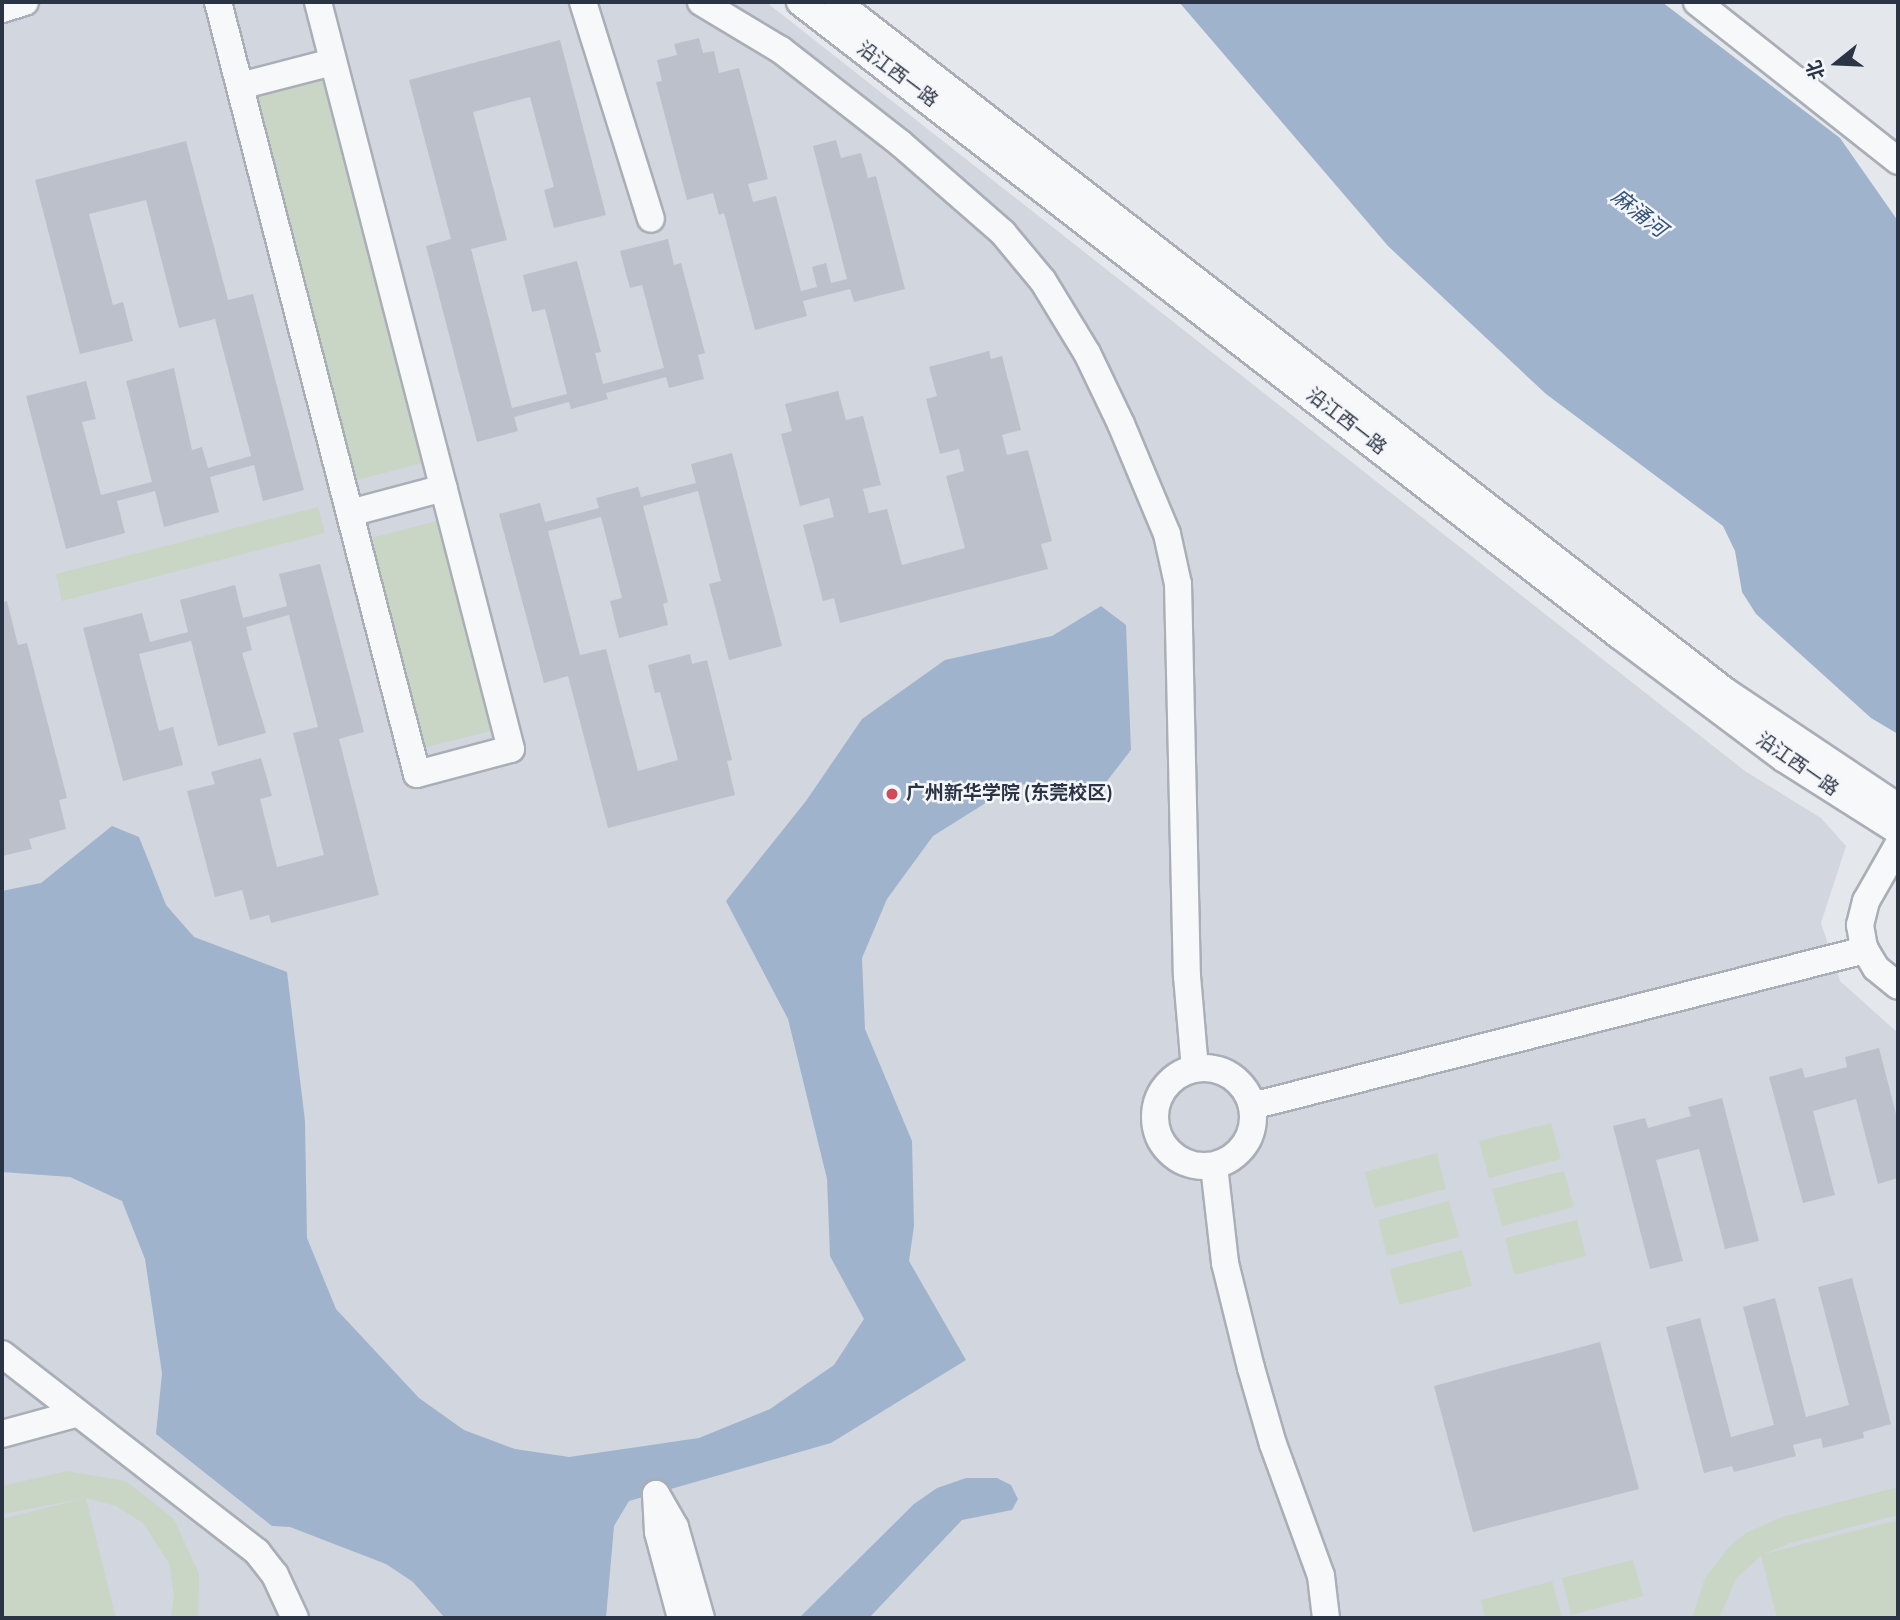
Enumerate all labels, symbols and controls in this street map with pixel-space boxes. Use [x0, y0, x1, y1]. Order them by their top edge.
north arrow [1802, 28, 1872, 98]
street label: 沿江西一路 [852, 37, 942, 113]
text: 北 [1801, 56, 1832, 83]
water label: 麻涌河 [1606, 184, 1672, 242]
street label: 沿江西一路 [1302, 384, 1390, 460]
street label: 沿江西一路 [1752, 728, 1842, 802]
place label: 广州新华学院 (东莞校区) [906, 783, 1113, 805]
marker: 广州新华学院 (东莞校区) [884, 786, 900, 802]

